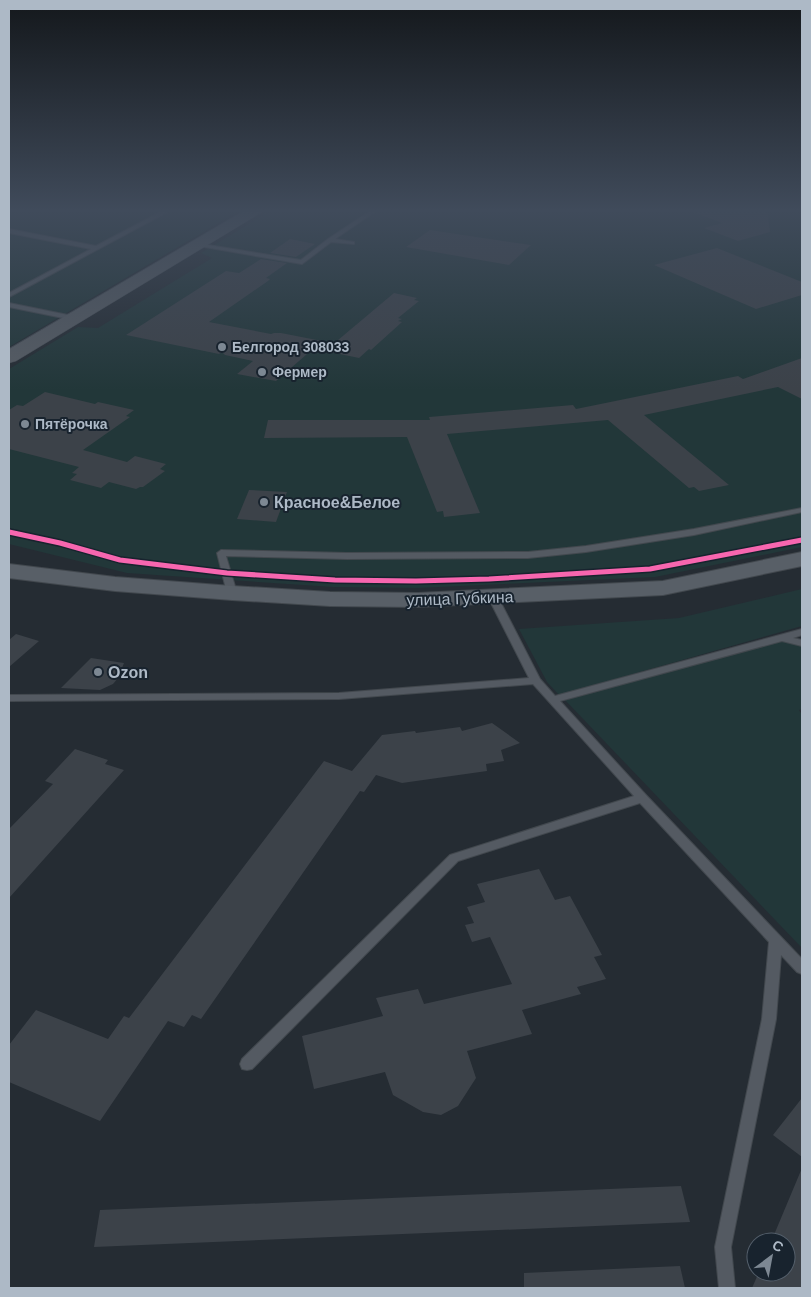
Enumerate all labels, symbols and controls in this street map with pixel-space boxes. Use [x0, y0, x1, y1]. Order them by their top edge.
place label: Белгород 308033 [232, 339, 350, 355]
marker: Белгород 308033 [216, 341, 228, 353]
place label: Фермер [272, 364, 327, 380]
marker: Фермер [256, 366, 268, 378]
place label: Пятёрочка [35, 416, 108, 432]
marker: Пятёрочка [19, 418, 31, 430]
place label: Красное&Белое [274, 494, 400, 511]
marker: Красное&Белое [258, 496, 270, 508]
street label: улица Губкина [406, 588, 514, 609]
place label: Ozon [108, 664, 148, 681]
marker: Ozon [92, 666, 104, 678]
north arrow [746, 1232, 796, 1282]
text: С [769, 1237, 786, 1255]

